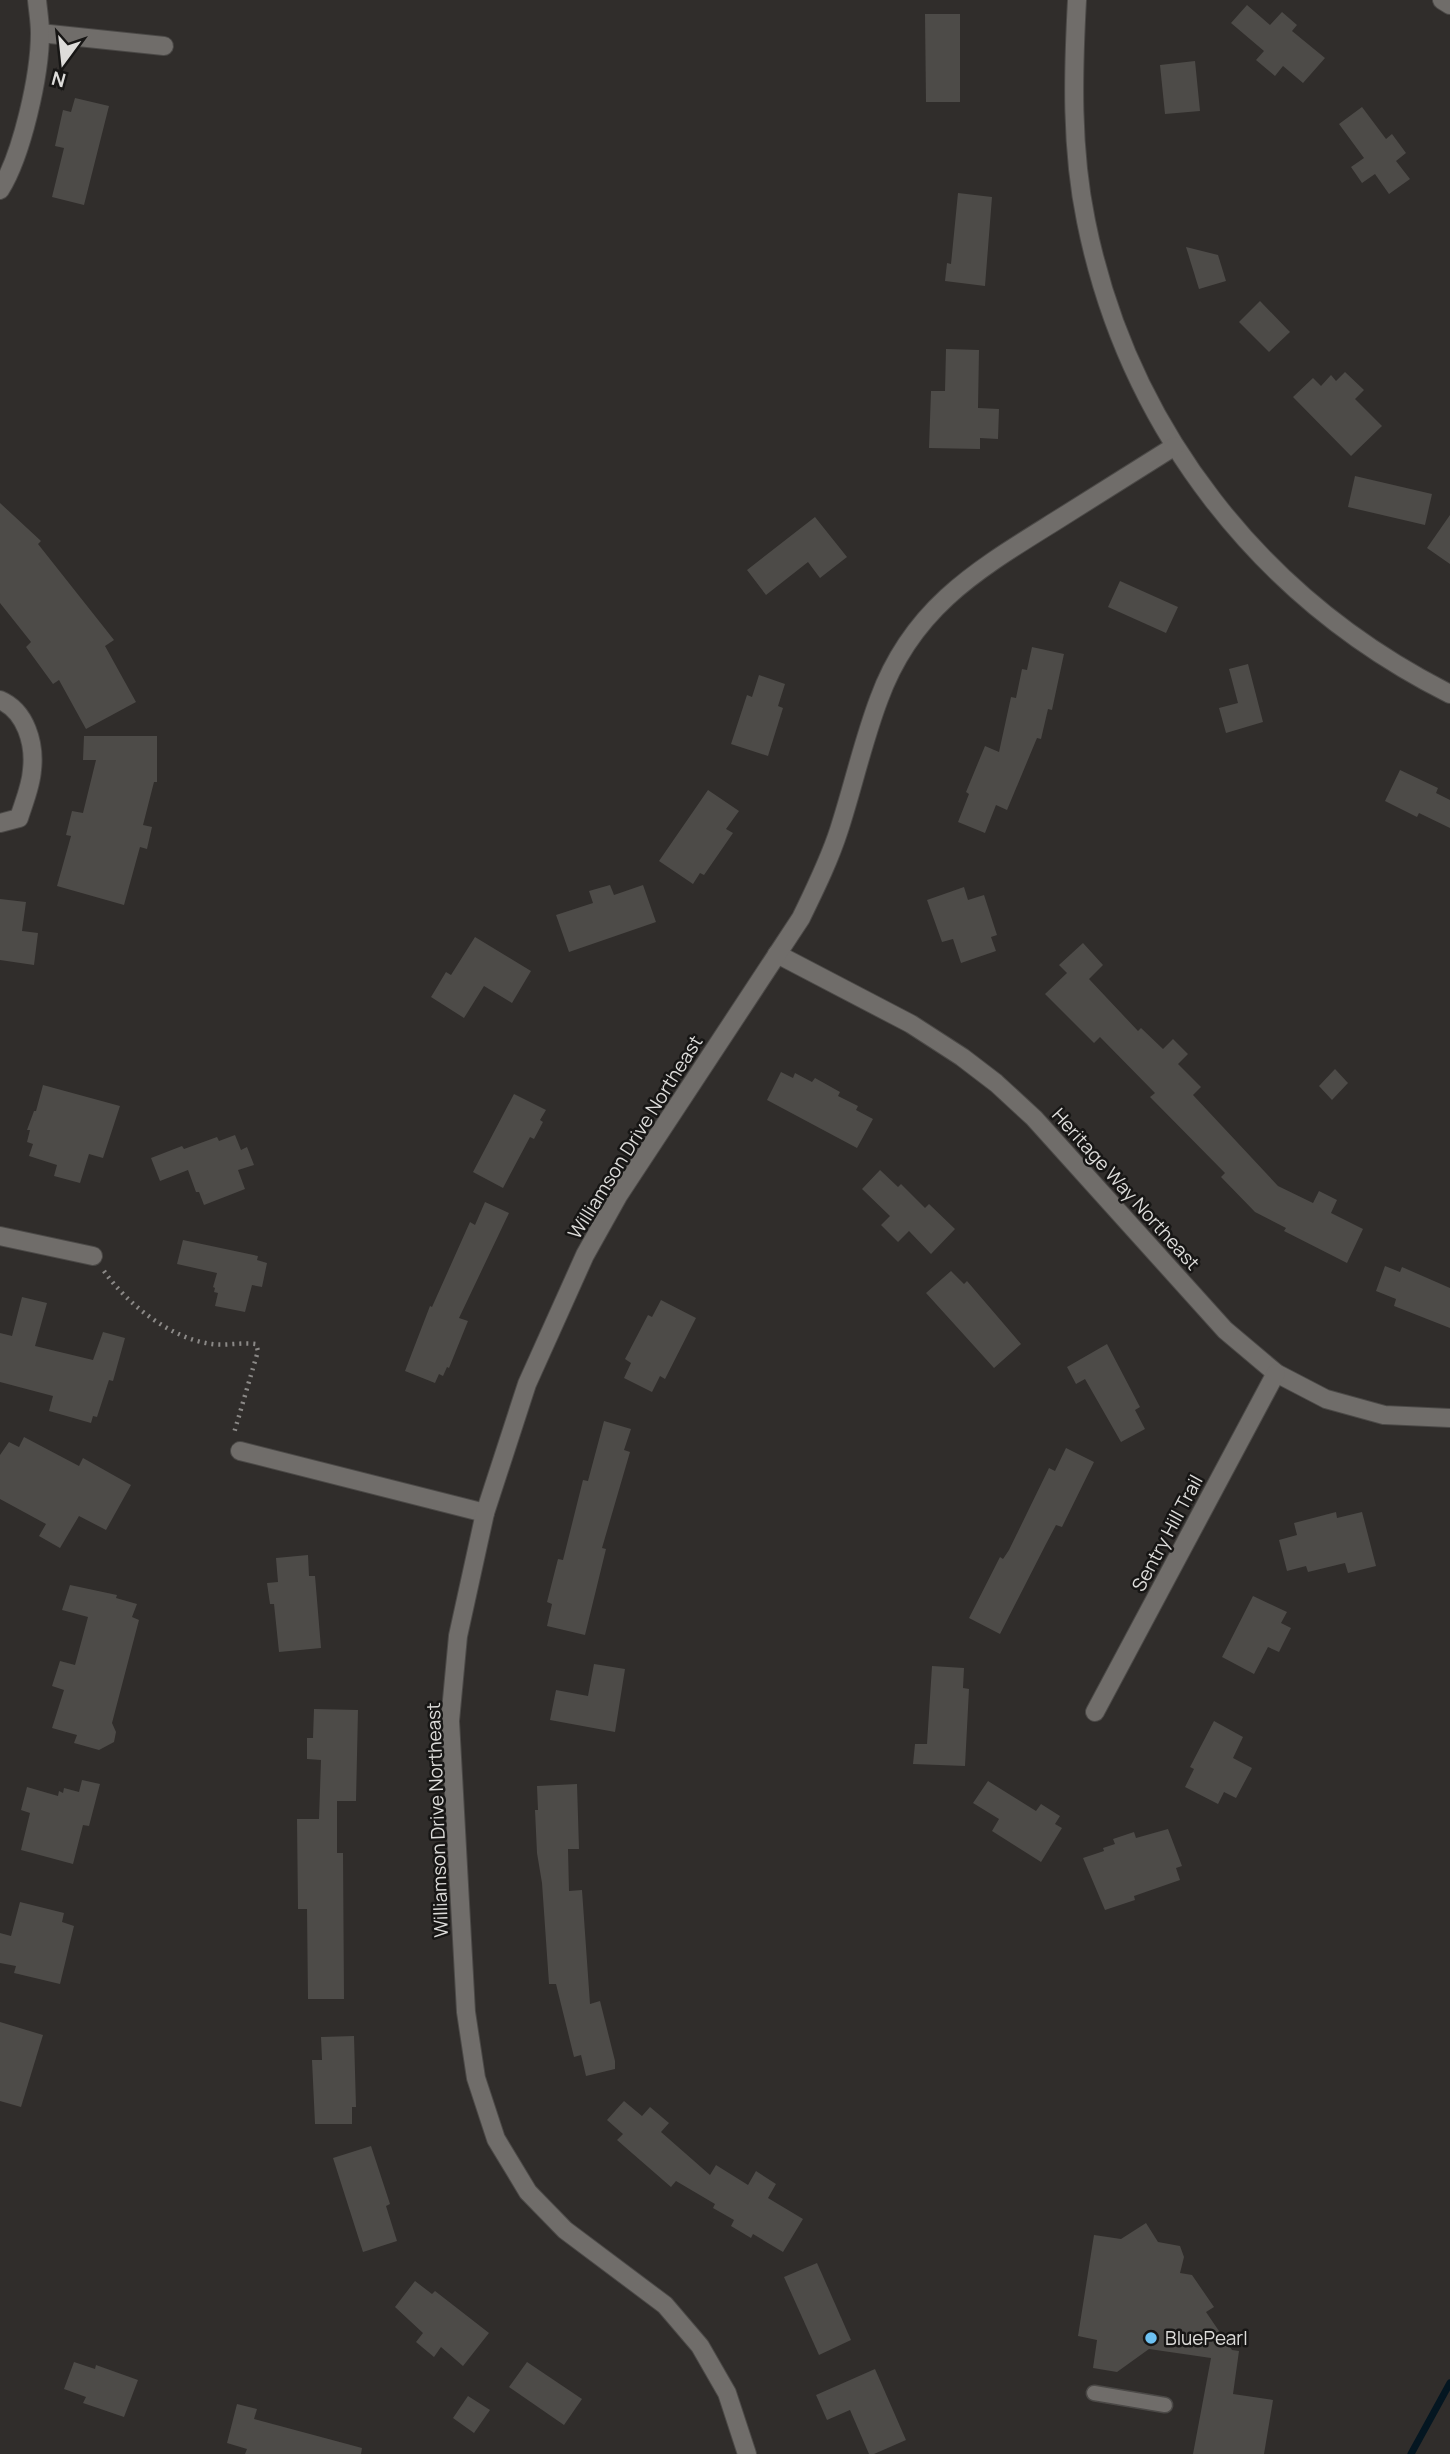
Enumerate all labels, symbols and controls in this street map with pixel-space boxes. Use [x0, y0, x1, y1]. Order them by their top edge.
north arrow [28, 28, 98, 98]
text: N [49, 65, 69, 94]
street label: Williamson Drive Northeast [562, 1030, 708, 1244]
street label: Heritage Way Northeast [1046, 1102, 1206, 1276]
street label: Sentry Hill Trail [1125, 1470, 1209, 1596]
street label: Williamson Drive Northeast [420, 1702, 454, 1938]
place label: BluePearl [1165, 2325, 1248, 2351]
marker: BluePearl [1143, 2330, 1159, 2346]

